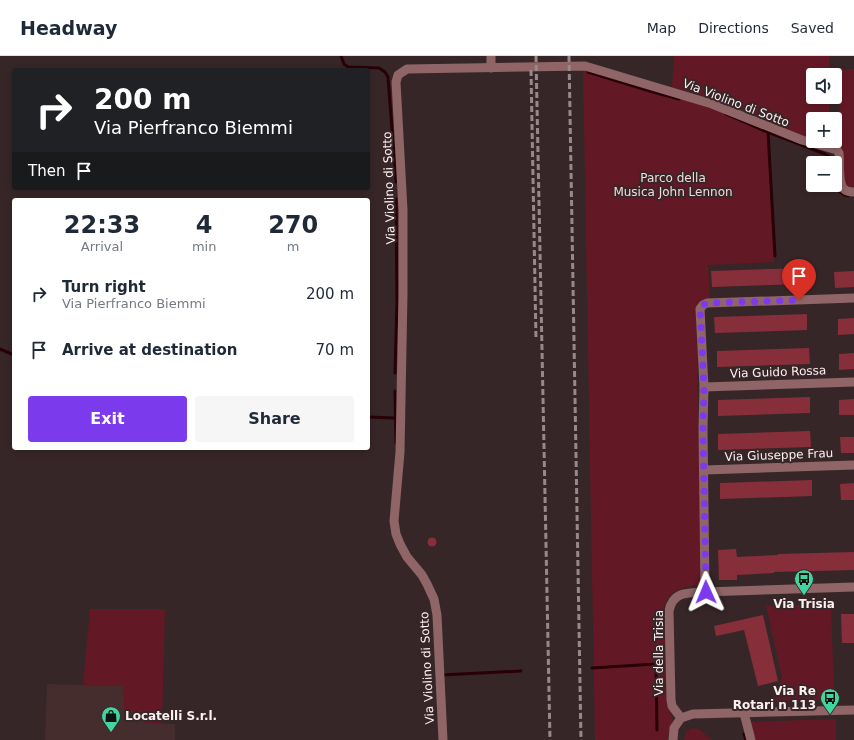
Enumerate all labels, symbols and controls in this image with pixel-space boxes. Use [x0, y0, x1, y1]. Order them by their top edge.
text: Headway [20, 17, 117, 39]
text: Map [647, 20, 676, 36]
text: Directions [698, 20, 769, 36]
text: Saved [791, 20, 834, 36]
map controls [806, 68, 842, 192]
button: sound [806, 68, 842, 104]
street label: Via Violino di Sotto [681, 76, 791, 130]
text: 200 m [94, 83, 191, 116]
icon: right [28, 84, 80, 136]
button: + [806, 112, 842, 148]
text: Via Pierfranco Biemmi [94, 117, 293, 138]
street label: Via Violino di Sotto [380, 131, 398, 245]
button: − [806, 156, 842, 192]
icon: arrive [73, 160, 95, 182]
text: Then [28, 162, 65, 180]
park label: Parco della Musica John Lennon [613, 171, 733, 199]
text: 22:33 [64, 211, 140, 239]
text: 4 [196, 211, 212, 239]
text: 270 [268, 211, 318, 239]
text: Arrival [81, 239, 123, 254]
text: min [192, 239, 216, 254]
text: m [287, 239, 300, 254]
pin [782, 259, 816, 300]
icon: arrive [788, 265, 810, 287]
text: Turn right [62, 278, 146, 296]
icon: right [28, 283, 50, 305]
text: 200 m [306, 285, 354, 303]
text: Via Pierfranco Biemmi [62, 296, 206, 311]
icon: arrive [28, 339, 50, 361]
text: Arrive at destination [62, 341, 237, 359]
text: 70 m [316, 341, 354, 359]
street label: Via Guido Rossa [730, 363, 826, 381]
button: Exit [28, 396, 187, 442]
button: Share [195, 396, 354, 442]
street label: Via Giuseppe Frau [724, 446, 834, 464]
bus stop icon: Via Trisia [793, 568, 815, 596]
position arrow [685, 571, 727, 613]
place label: Via Trisia [773, 597, 835, 611]
street label: Via della Trisia [652, 610, 666, 696]
street label: Via Violino di Sotto [417, 611, 437, 725]
place label: Via Re Rotari n 113 [733, 684, 816, 712]
bus stop icon: Via Re Rotari n 113 [819, 687, 841, 715]
shop icon: Locatelli S.r.l. [100, 705, 122, 733]
place label: Locatelli S.r.l. [125, 709, 217, 723]

